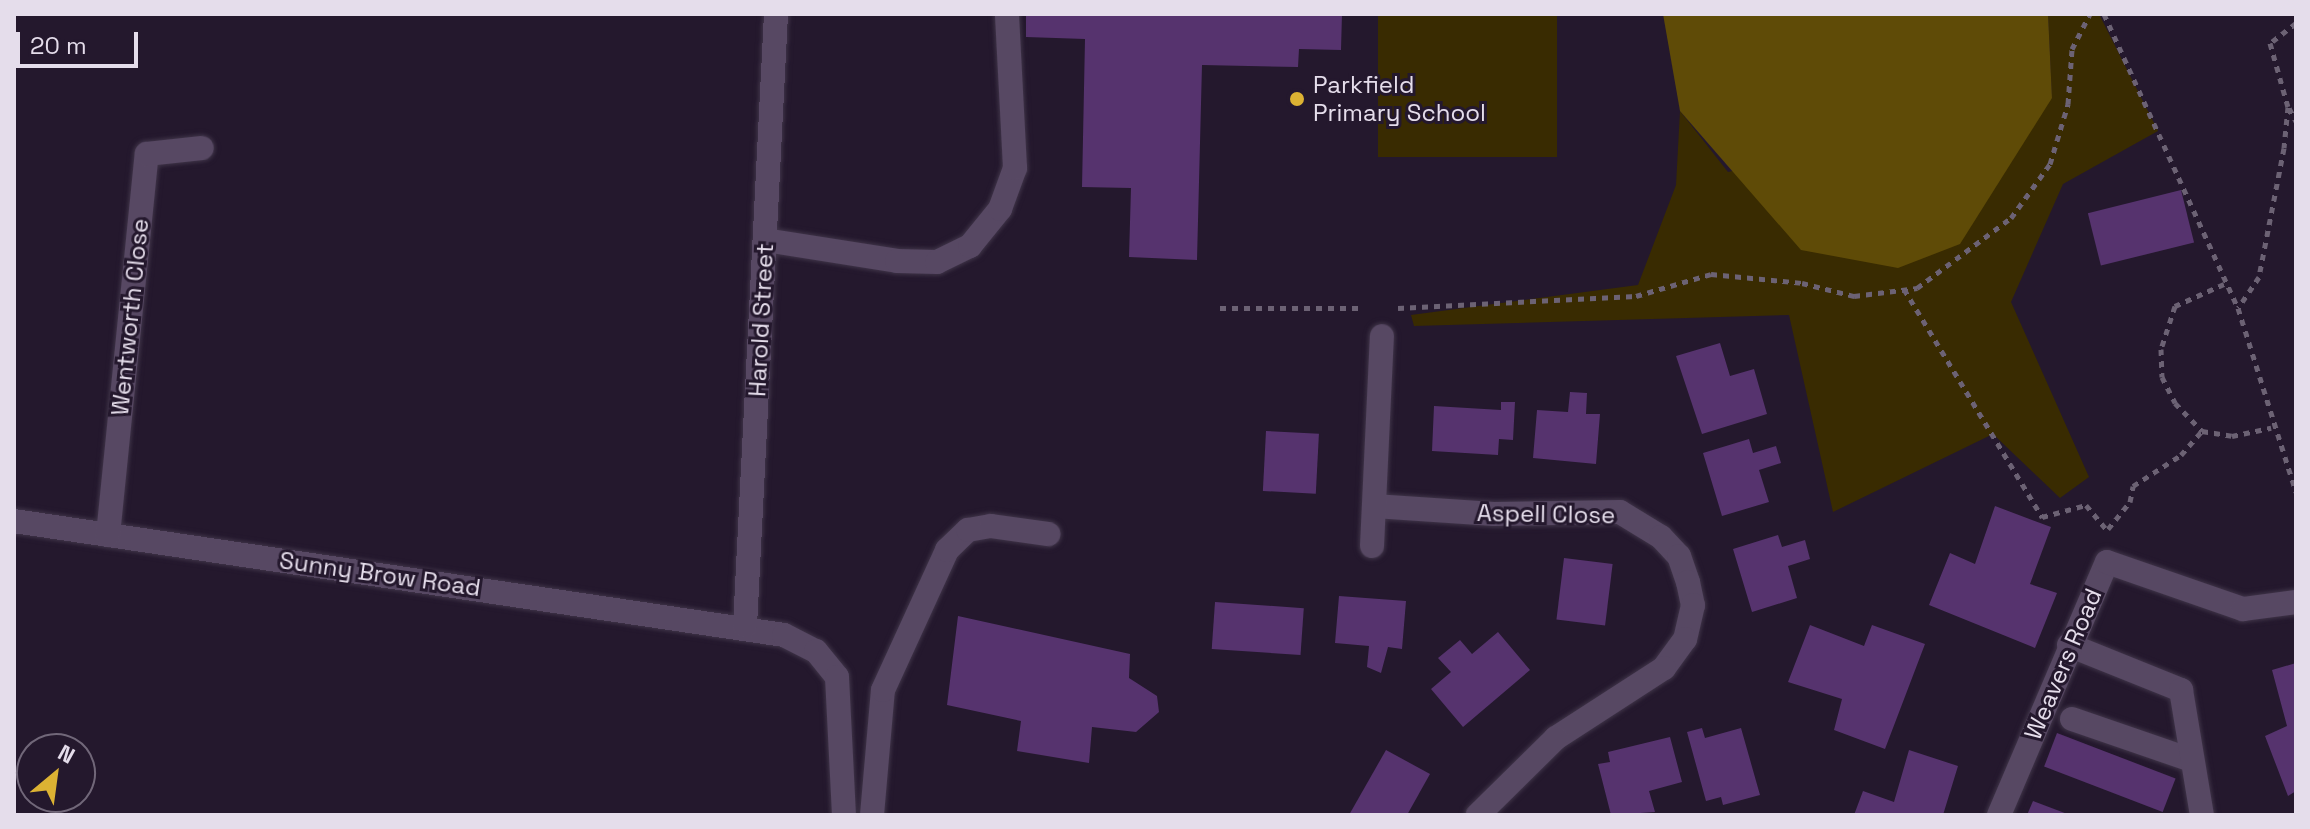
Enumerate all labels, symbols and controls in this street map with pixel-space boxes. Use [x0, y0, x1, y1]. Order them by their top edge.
scale bar [20, 16, 142, 66]
text: 20 m [30, 30, 87, 61]
place label: Parkfield Primary School [1313, 71, 1486, 127]
marker: Parkfield Primary School [1288, 90, 1306, 108]
street label: Wentworth Close [105, 217, 155, 417]
street label: Harold Street [743, 242, 779, 398]
street label: Aspell Close [1477, 498, 1615, 530]
street label: Sunny Brow Road [278, 546, 482, 602]
street label: Weavers Road [2018, 584, 2108, 744]
north arrow [16, 733, 96, 813]
text: N [53, 738, 80, 770]

